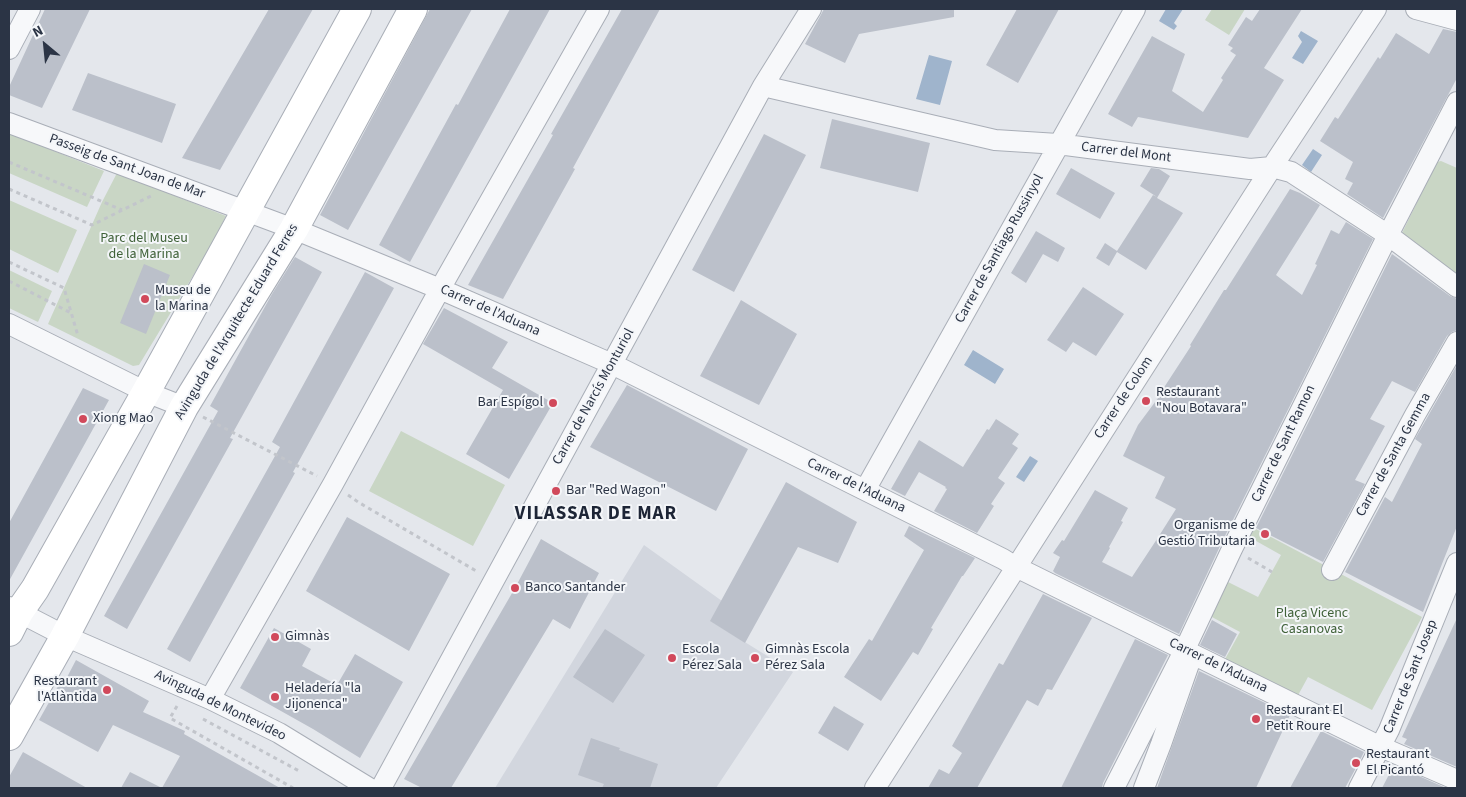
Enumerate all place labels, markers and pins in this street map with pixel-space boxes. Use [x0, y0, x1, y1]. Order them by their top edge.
place label: Museu de la Marina [155, 283, 211, 316]
marker: Museu de la Marina [139, 293, 151, 305]
place label: Restaurant "Nou Botavara" [1156, 385, 1247, 418]
place label: Bar Espígol [478, 395, 543, 411]
marker: Restaurant "Nou Botavara" [1140, 395, 1152, 407]
marker: Bar Espígol [547, 397, 559, 409]
place label: Xiong Mao [93, 411, 154, 427]
marker: Xiong Mao [77, 413, 89, 425]
place label: Bar "Red Wagon" [566, 483, 666, 499]
marker: Bar "Red Wagon" [550, 485, 562, 497]
place label: Organisme de Gestió Tributaria [1158, 518, 1255, 550]
marker: Organisme de Gestió Tributaria [1259, 528, 1271, 540]
place label: Banco Santander [525, 580, 625, 596]
marker: Banco Santander [509, 582, 521, 594]
place label: Gimnàs [285, 629, 329, 645]
marker: Gimnàs [269, 631, 281, 643]
place label: Escola Pérez Sala [682, 642, 742, 674]
place label: Gimnàs Escola Pérez Sala [765, 642, 850, 674]
marker: Escola Pérez Sala [666, 652, 678, 664]
marker: Gimnàs Escola Pérez Sala [749, 652, 761, 664]
place label: Restaurant l'Atlàntida [34, 674, 97, 706]
place label: Heladería "la Jijonenca" [285, 681, 361, 714]
marker: Restaurant l'Atlàntida [101, 684, 113, 696]
marker: Heladería "la Jijonenca" [269, 691, 281, 703]
place label: Restaurant El Petit Roure [1266, 703, 1343, 736]
marker: Restaurant El Petit Roure [1250, 713, 1262, 725]
place label: Restaurant El Picantó [1366, 747, 1429, 780]
marker: Restaurant El Picantó [1350, 757, 1362, 769]

